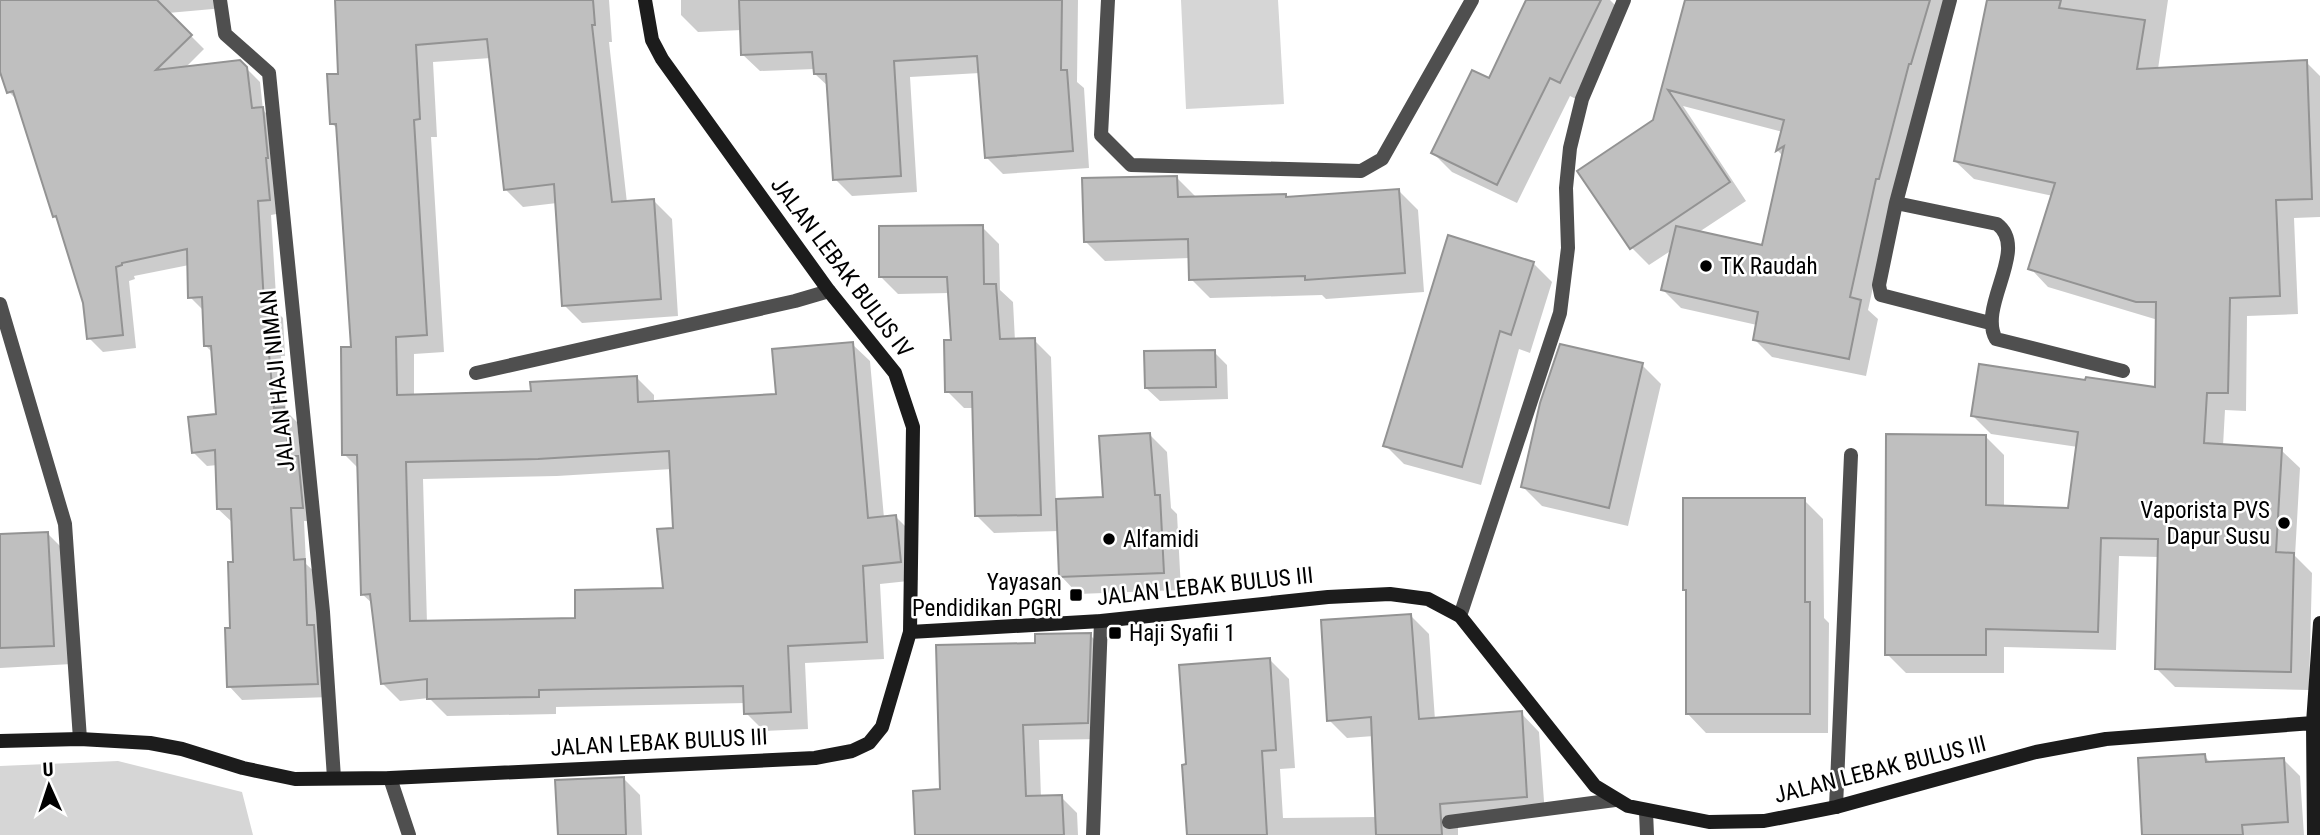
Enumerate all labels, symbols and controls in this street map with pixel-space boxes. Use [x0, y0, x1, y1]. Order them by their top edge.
street label: JALAN LEBAK BULUS IV [765, 172, 918, 363]
place label: TK Raudah [1720, 253, 1818, 280]
marker: TK Raudah [1698, 258, 1714, 274]
street label: JALAN HAJI NIMAN [255, 289, 300, 473]
place label: Vaporista PVS Dapur Susu [2140, 497, 2270, 550]
marker: Vaporista PVS Dapur Susu [2276, 515, 2292, 531]
place label: Alfamidi [1123, 526, 1199, 553]
marker: Alfamidi [1101, 531, 1117, 547]
street label: JALAN LEBAK BULUS III [1096, 562, 1315, 611]
place label: Yayasan Pendidikan PGRI [912, 569, 1062, 622]
marker: Yayasan Pendidikan PGRI [1068, 587, 1084, 603]
place label: Haji Syafii 1 [1129, 620, 1236, 647]
marker: Haji Syafii 1 [1107, 625, 1123, 641]
street label: JALAN LEBAK BULUS III [550, 723, 768, 762]
street label: JALAN LEBAK BULUS III [1771, 730, 1989, 809]
north arrow [14, 751, 84, 821]
text: U [42, 758, 54, 781]

